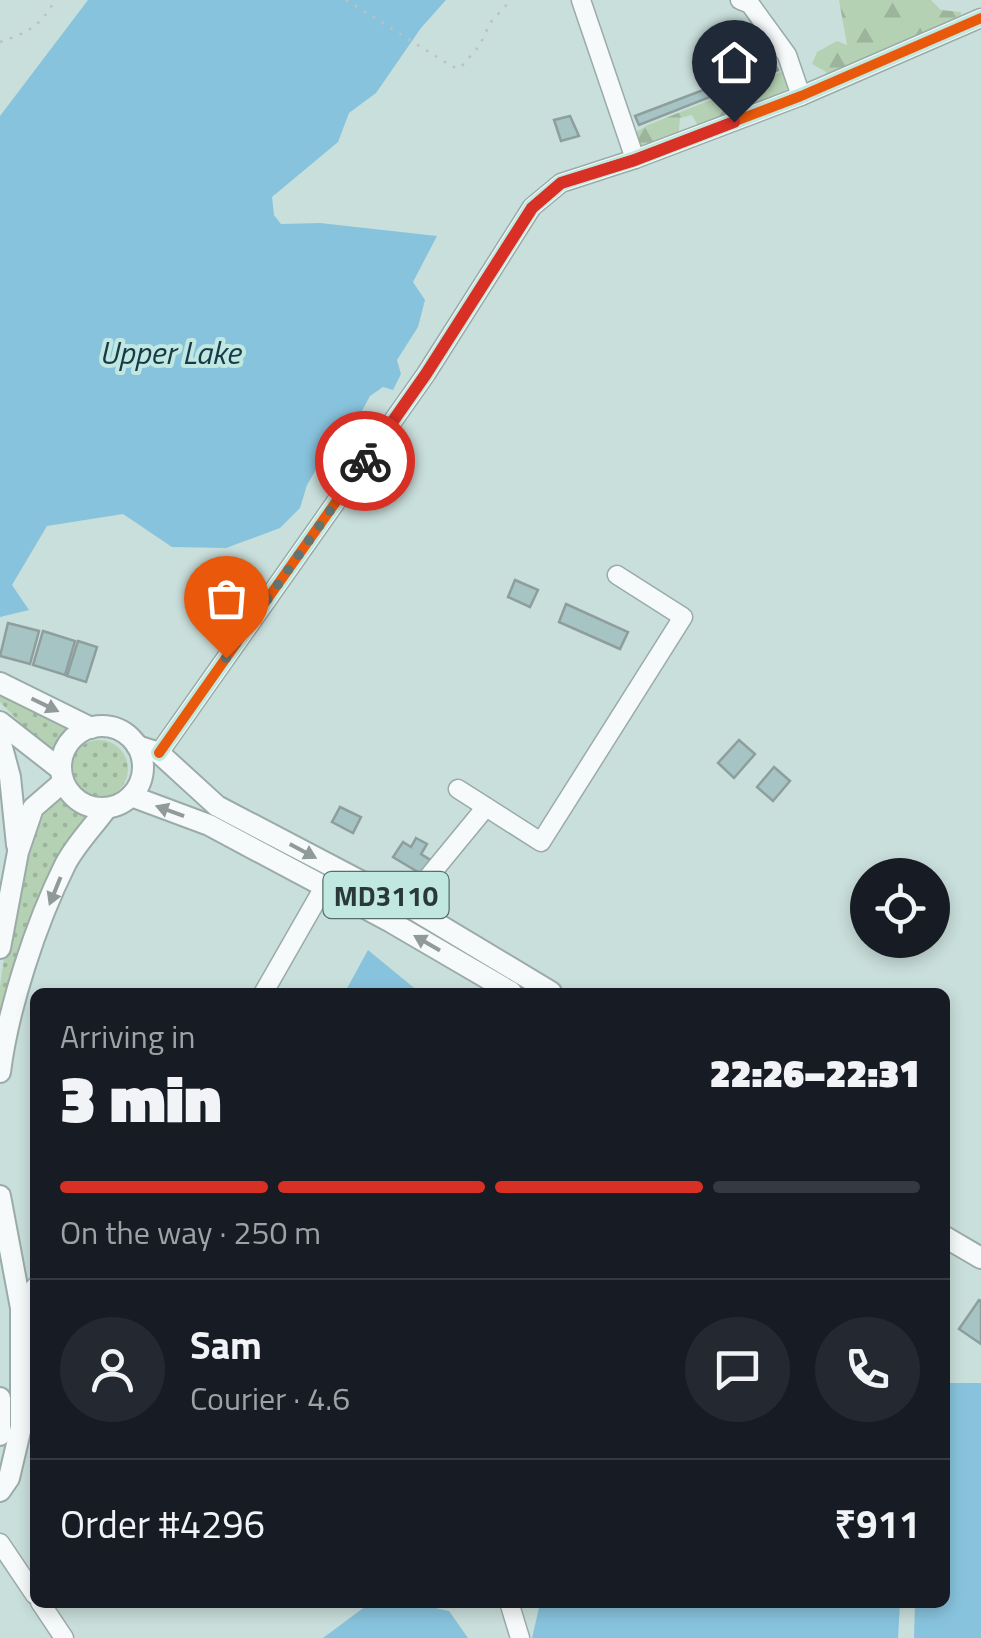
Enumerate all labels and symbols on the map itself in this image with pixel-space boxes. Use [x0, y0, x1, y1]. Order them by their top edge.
pin [692, 20, 777, 123]
water label: Upper Lake [100, 328, 243, 376]
courier [315, 411, 415, 511]
pin [184, 556, 269, 659]
one-way arrow [31, 696, 60, 713]
one-way arrow [155, 803, 185, 818]
one-way arrow [289, 842, 318, 859]
road number: MD3110 [324, 872, 448, 918]
one-way arrow [46, 876, 62, 906]
one-way arrow [413, 935, 441, 953]

